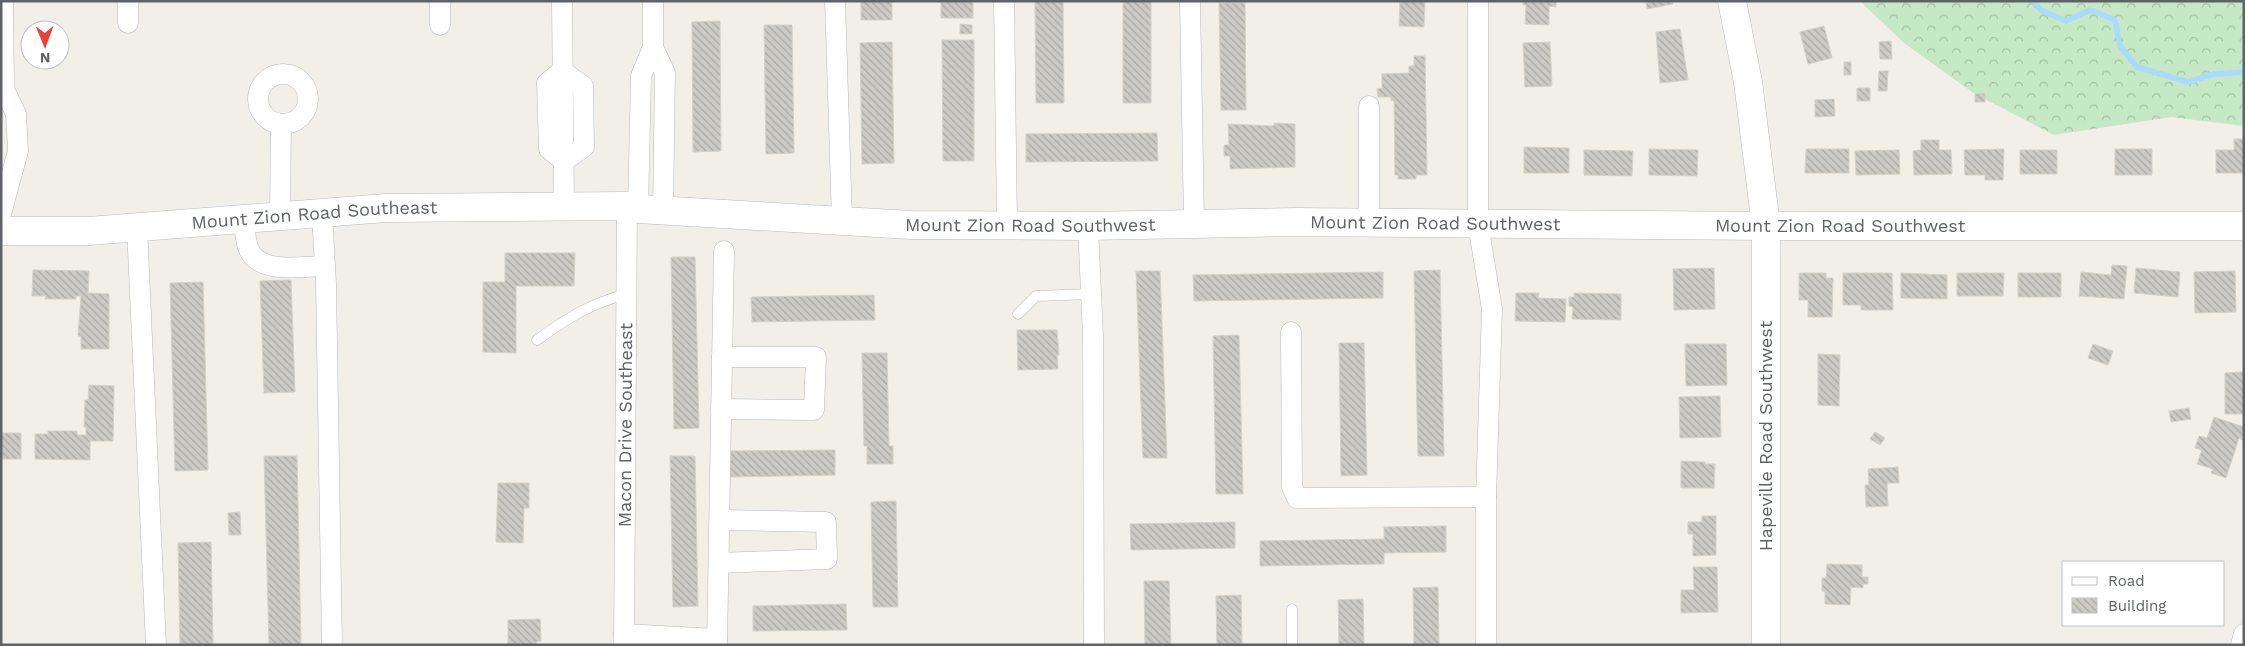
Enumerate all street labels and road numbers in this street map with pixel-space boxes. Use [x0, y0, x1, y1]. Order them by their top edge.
street label: Mount Zion Road Southeast [191, 197, 438, 233]
street label: Mount Zion Road Southwest [1310, 211, 1561, 234]
street label: Mount Zion Road Southwest [905, 214, 1156, 236]
street label: Mount Zion Road Southwest [1715, 215, 1966, 236]
street label: Hapeville Road Southwest [1755, 320, 1776, 551]
street label: Macon Drive Southeast [614, 322, 636, 527]

